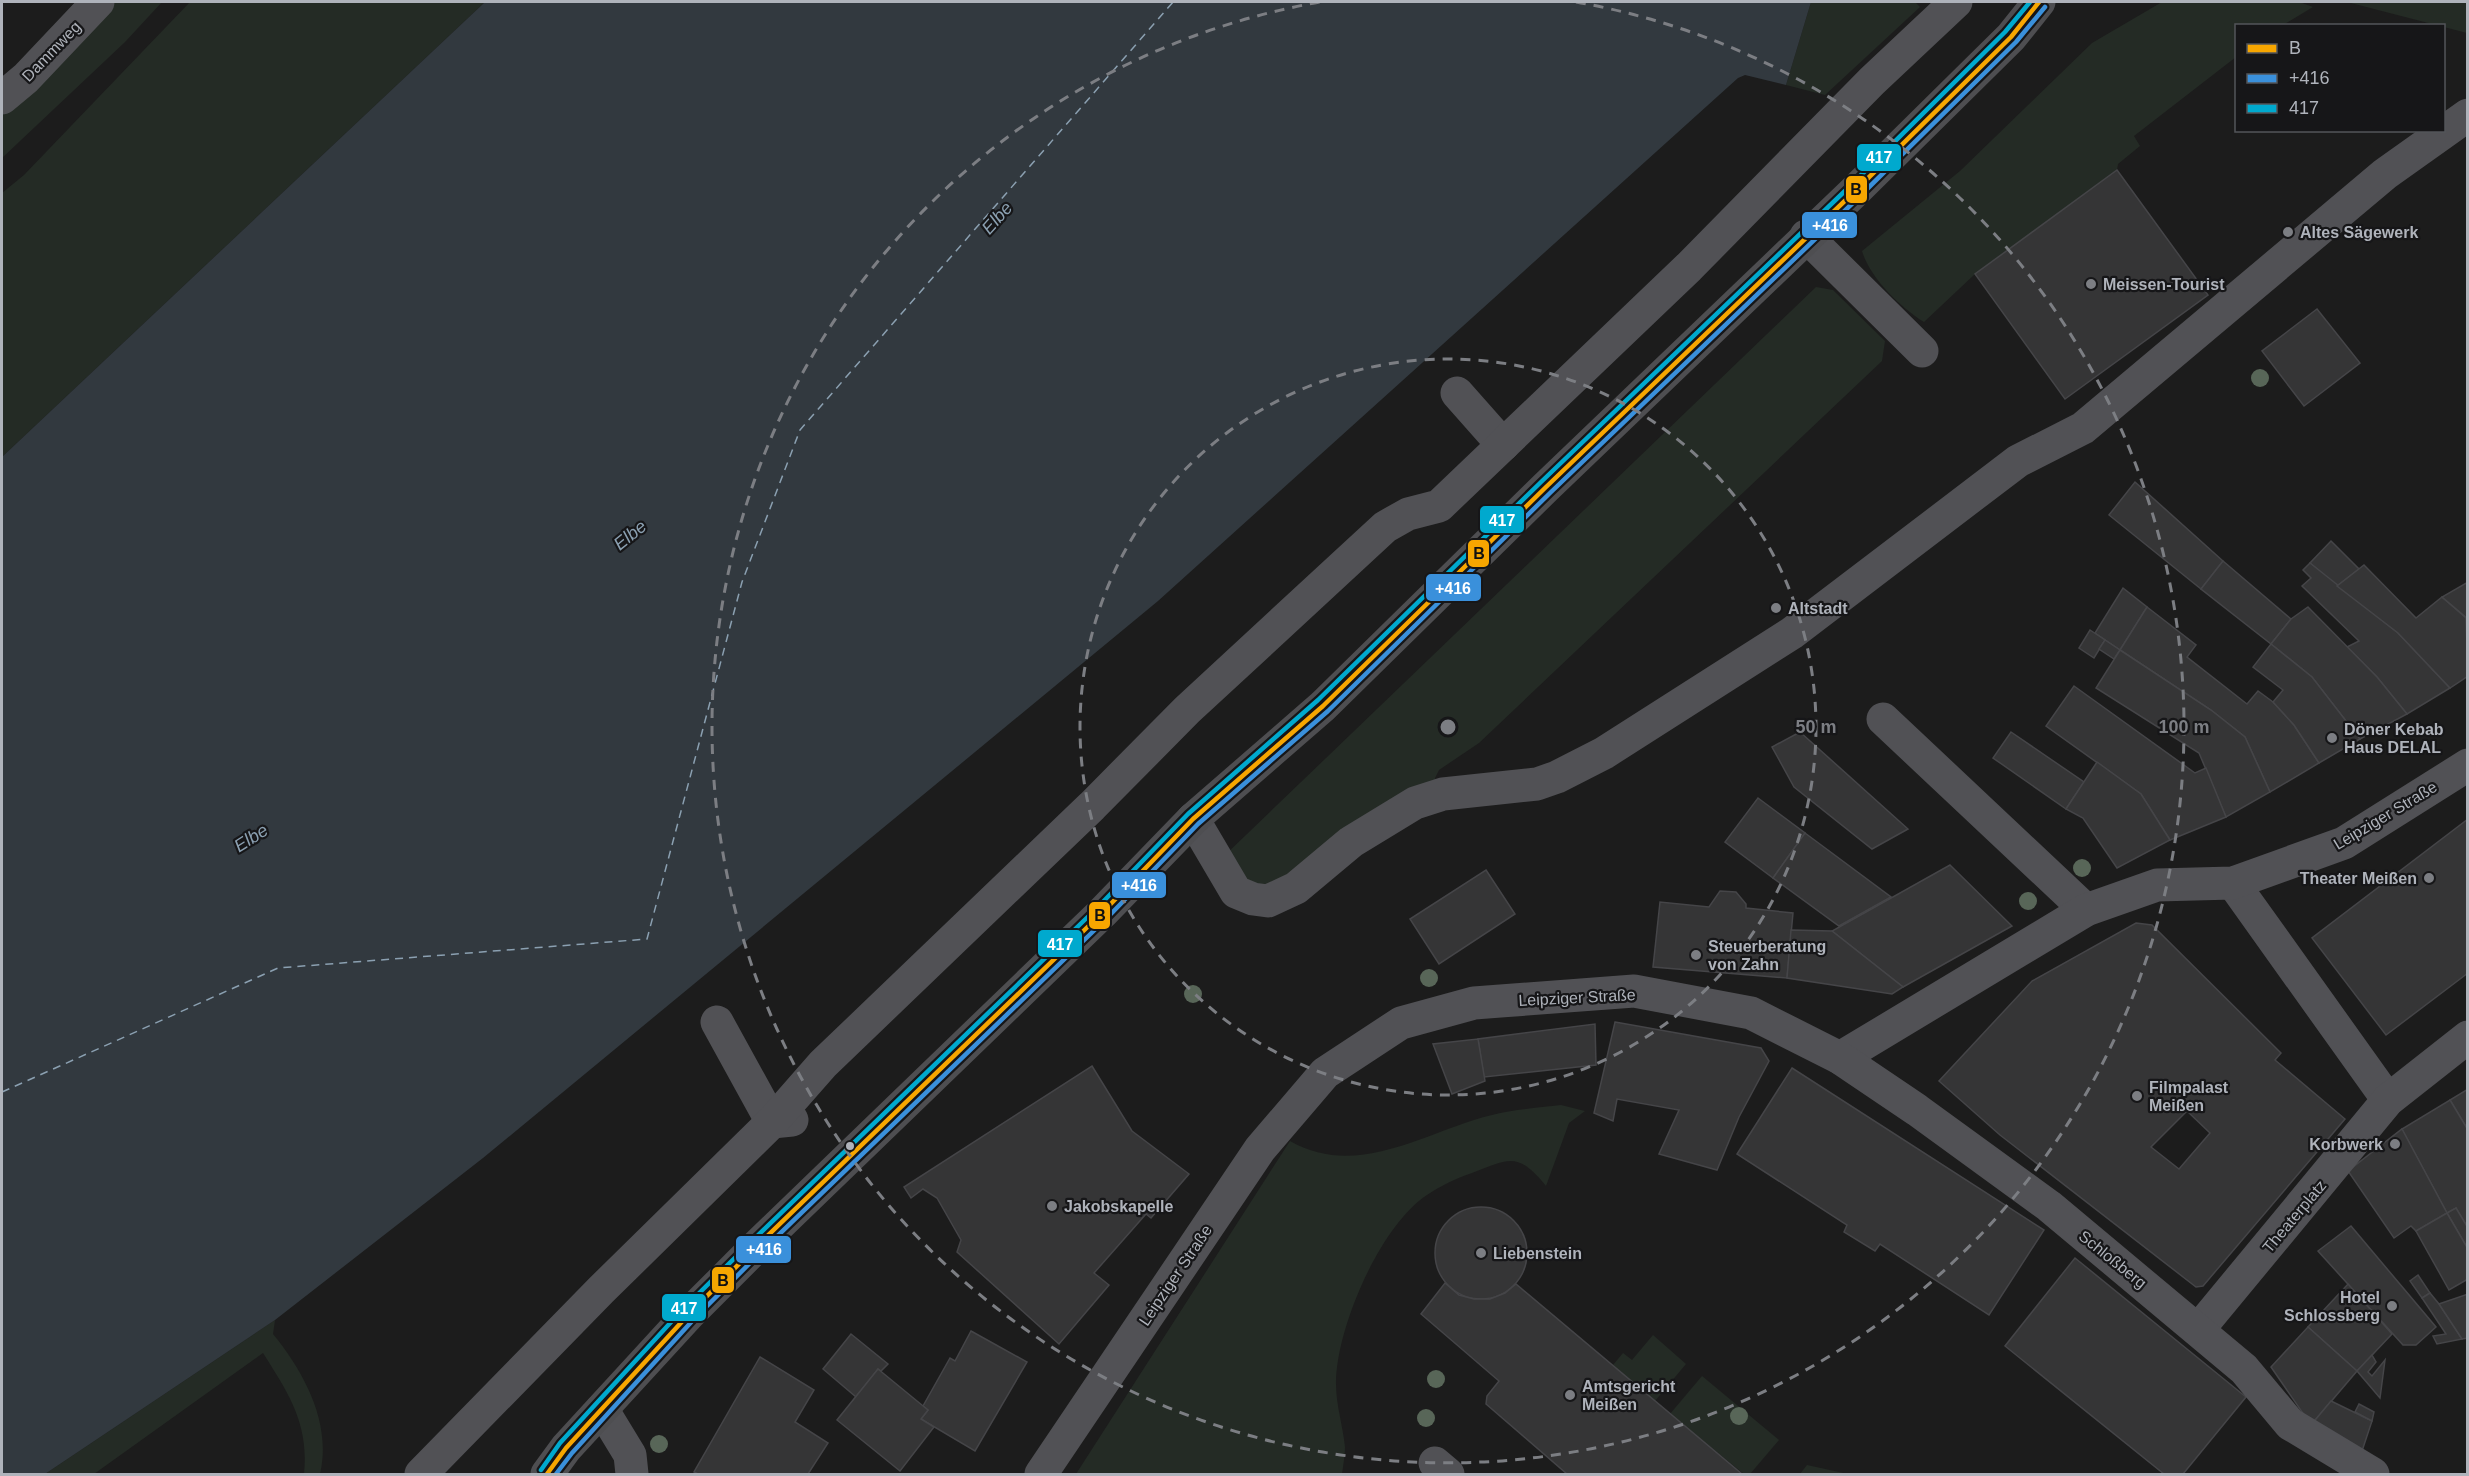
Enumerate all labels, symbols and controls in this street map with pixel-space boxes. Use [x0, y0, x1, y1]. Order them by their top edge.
street label: Dammweg [19, 18, 84, 85]
legend [2235, 24, 2445, 132]
text: B [2289, 38, 2301, 58]
text: +416 [2289, 68, 2330, 88]
text: 417 [2289, 98, 2319, 118]
line badge: 417 [1856, 143, 1902, 172]
text: 417 [1866, 149, 1892, 166]
line badge: B [1845, 175, 1868, 204]
text: B [1850, 181, 1862, 198]
water label: Elbe [978, 198, 1016, 238]
line badge: +416 [1801, 211, 1858, 239]
text: +416 [1812, 217, 1848, 234]
place label: Altes Sägewerk [2300, 224, 2418, 241]
marker: Altes Sägewerk [2281, 225, 2295, 239]
place label: Meissen-Tourist [2103, 276, 2225, 293]
marker: Meissen-Tourist [2084, 277, 2098, 291]
line badge: 417 [1479, 505, 1525, 534]
text: 417 [1489, 512, 1515, 529]
water label: Elbe [610, 516, 650, 554]
line badge: B [1467, 539, 1490, 568]
text: B [1473, 545, 1485, 562]
line badge: +416 [1425, 573, 1482, 602]
text: +416 [1435, 580, 1471, 597]
place label: Altstadt [1788, 600, 1848, 617]
marker: Altstadt [1769, 601, 1783, 615]
centre of rings [1438, 717, 1458, 737]
text: 50 m [1795, 717, 1837, 737]
text: 100 m [2158, 717, 2210, 737]
place label: Döner Kebab Haus DELAL [2344, 721, 2444, 756]
marker: Döner Kebab Haus DELAL [2325, 731, 2339, 745]
street label: Leipziger Straße [2331, 778, 2440, 853]
water label: Elbe [230, 820, 272, 856]
place label: Theater Meißen [2300, 870, 2417, 887]
line badge: +416 [1111, 871, 1167, 899]
marker: Theater Meißen [2422, 871, 2436, 885]
text: +416 [1121, 877, 1157, 894]
line badge: B [1088, 901, 1111, 930]
text: B [1094, 907, 1106, 924]
line badge: 417 [1037, 929, 1083, 958]
text: 417 [1047, 936, 1073, 953]
place label: Steuerberatung von Zahn [1708, 938, 1826, 973]
marker: Steuerberatung von Zahn [1689, 948, 1703, 962]
street label: Leipziger Straße [1518, 986, 1636, 1009]
place label: Filmpalast Meißen [2149, 1079, 2229, 1114]
marker: Filmpalast Meißen [2130, 1089, 2144, 1103]
place label: Korbwerk [2309, 1136, 2383, 1153]
marker: Korbwerk [2388, 1137, 2402, 1151]
unlabelled marker [844, 1140, 856, 1152]
street label: Theaterplatz [2259, 1177, 2329, 1256]
place label: Jakobskapelle [1064, 1198, 1174, 1215]
marker: Jakobskapelle [1045, 1199, 1059, 1213]
street label: Leipziger Straße [1136, 1222, 1215, 1329]
street label: Schloßberg [2076, 1227, 2150, 1292]
line badge: +416 [735, 1235, 792, 1264]
text: +416 [746, 1241, 782, 1258]
place label: Liebenstein [1493, 1245, 1582, 1262]
marker: Liebenstein [1474, 1246, 1488, 1260]
line badge: B [711, 1266, 735, 1294]
text: B [717, 1272, 729, 1289]
place label: Hotel Schlossberg [2284, 1289, 2380, 1324]
line badge: 417 [661, 1293, 707, 1322]
marker: Hotel Schlossberg [2385, 1299, 2399, 1313]
text: 417 [671, 1300, 697, 1317]
place label: Amtsgericht Meißen [1582, 1378, 1676, 1413]
marker: Amtsgericht Meißen [1563, 1388, 1577, 1402]

